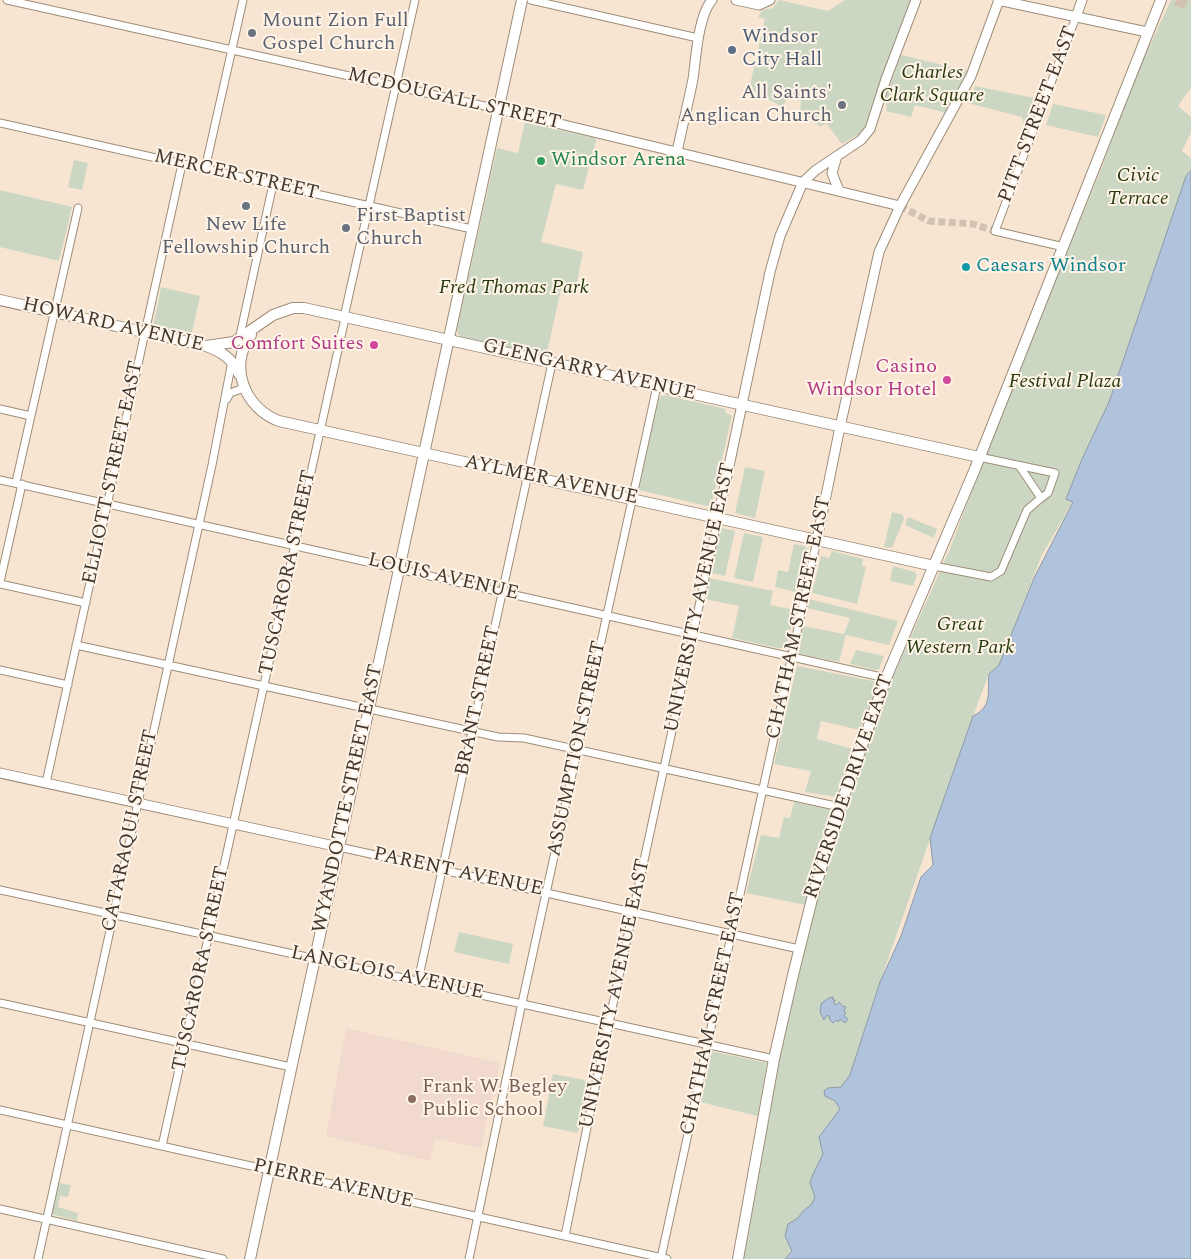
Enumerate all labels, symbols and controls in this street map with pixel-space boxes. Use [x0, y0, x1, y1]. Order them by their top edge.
place label: Mount Zion Full Gospel Church [262, 10, 409, 57]
street label: PITT STREET EAST [994, 24, 1084, 206]
place label: Windsor City Hall [742, 26, 822, 73]
marker: Mount Zion Full Gospel Church [246, 27, 258, 39]
marker: Windsor City Hall [726, 44, 738, 56]
park label: Charles Clark Square [880, 62, 984, 109]
street label: MCDOUGALL STREET [345, 64, 563, 136]
place label: All Saints' Anglican Church [680, 82, 832, 129]
marker: All Saints' Anglican Church [836, 99, 848, 111]
street label: MERCER STREET [151, 145, 321, 207]
place label: Windsor Arena [551, 149, 686, 173]
marker: Windsor Arena [535, 155, 547, 167]
park label: Civic Terrace [1107, 165, 1169, 212]
marker: New Life Fellowship Church [240, 200, 252, 212]
place label: First Baptist Church [356, 205, 466, 252]
place label: New Life Fellowship Church [162, 214, 330, 261]
marker: First Baptist Church [340, 222, 352, 234]
place label: Caesars Windsor [976, 255, 1126, 279]
marker: Caesars Windsor [960, 261, 972, 273]
park label: Fred Thomas Park [439, 277, 589, 301]
street label: HOWARD AVENUE [20, 293, 206, 359]
place label: Comfort Suites [230, 333, 364, 357]
street label: GLENGARRY AVENUE [480, 335, 698, 407]
marker: Comfort Suites [368, 339, 380, 351]
place label: Casino Windsor Hotel [806, 356, 937, 403]
street label: ELLIOTT STREET EAST [79, 359, 149, 587]
park label: Festival Plaza [1009, 371, 1121, 395]
marker: Casino Windsor Hotel [941, 374, 953, 386]
street label: AYLMER AVENUE [462, 451, 640, 511]
street label: UNIVERSITY AVENUE EAST [661, 461, 741, 735]
street label: TUSCARORA STREET [256, 468, 322, 678]
street label: CHATHAM STREET EAST [762, 494, 838, 742]
street label: LOUIS AVENUE [365, 549, 521, 607]
park label: Great Western Park [905, 614, 1015, 661]
street label: BRANT STREET [451, 624, 507, 778]
street label: ASSUMPTION STREET [543, 639, 613, 859]
street label: WYANDOTTE STREET EAST [309, 662, 389, 936]
street label: RIVERSIDE DRIVE EAST [800, 672, 900, 902]
street label: CATARAQUI STREET [98, 728, 164, 934]
street label: PARENT AVENUE [371, 843, 545, 903]
street label: UNIVERSITY AVENUE EAST [576, 857, 656, 1131]
street label: TUSCARORA STREET [169, 864, 235, 1074]
street label: CHATHAM STREET EAST [676, 890, 752, 1138]
street label: LANGLOIS AVENUE [288, 942, 486, 1006]
place label: Frank W. Begley Public School [422, 1076, 567, 1123]
marker: Frank W. Begley Public School [406, 1093, 418, 1105]
street label: PIERRE AVENUE [250, 1155, 416, 1215]

